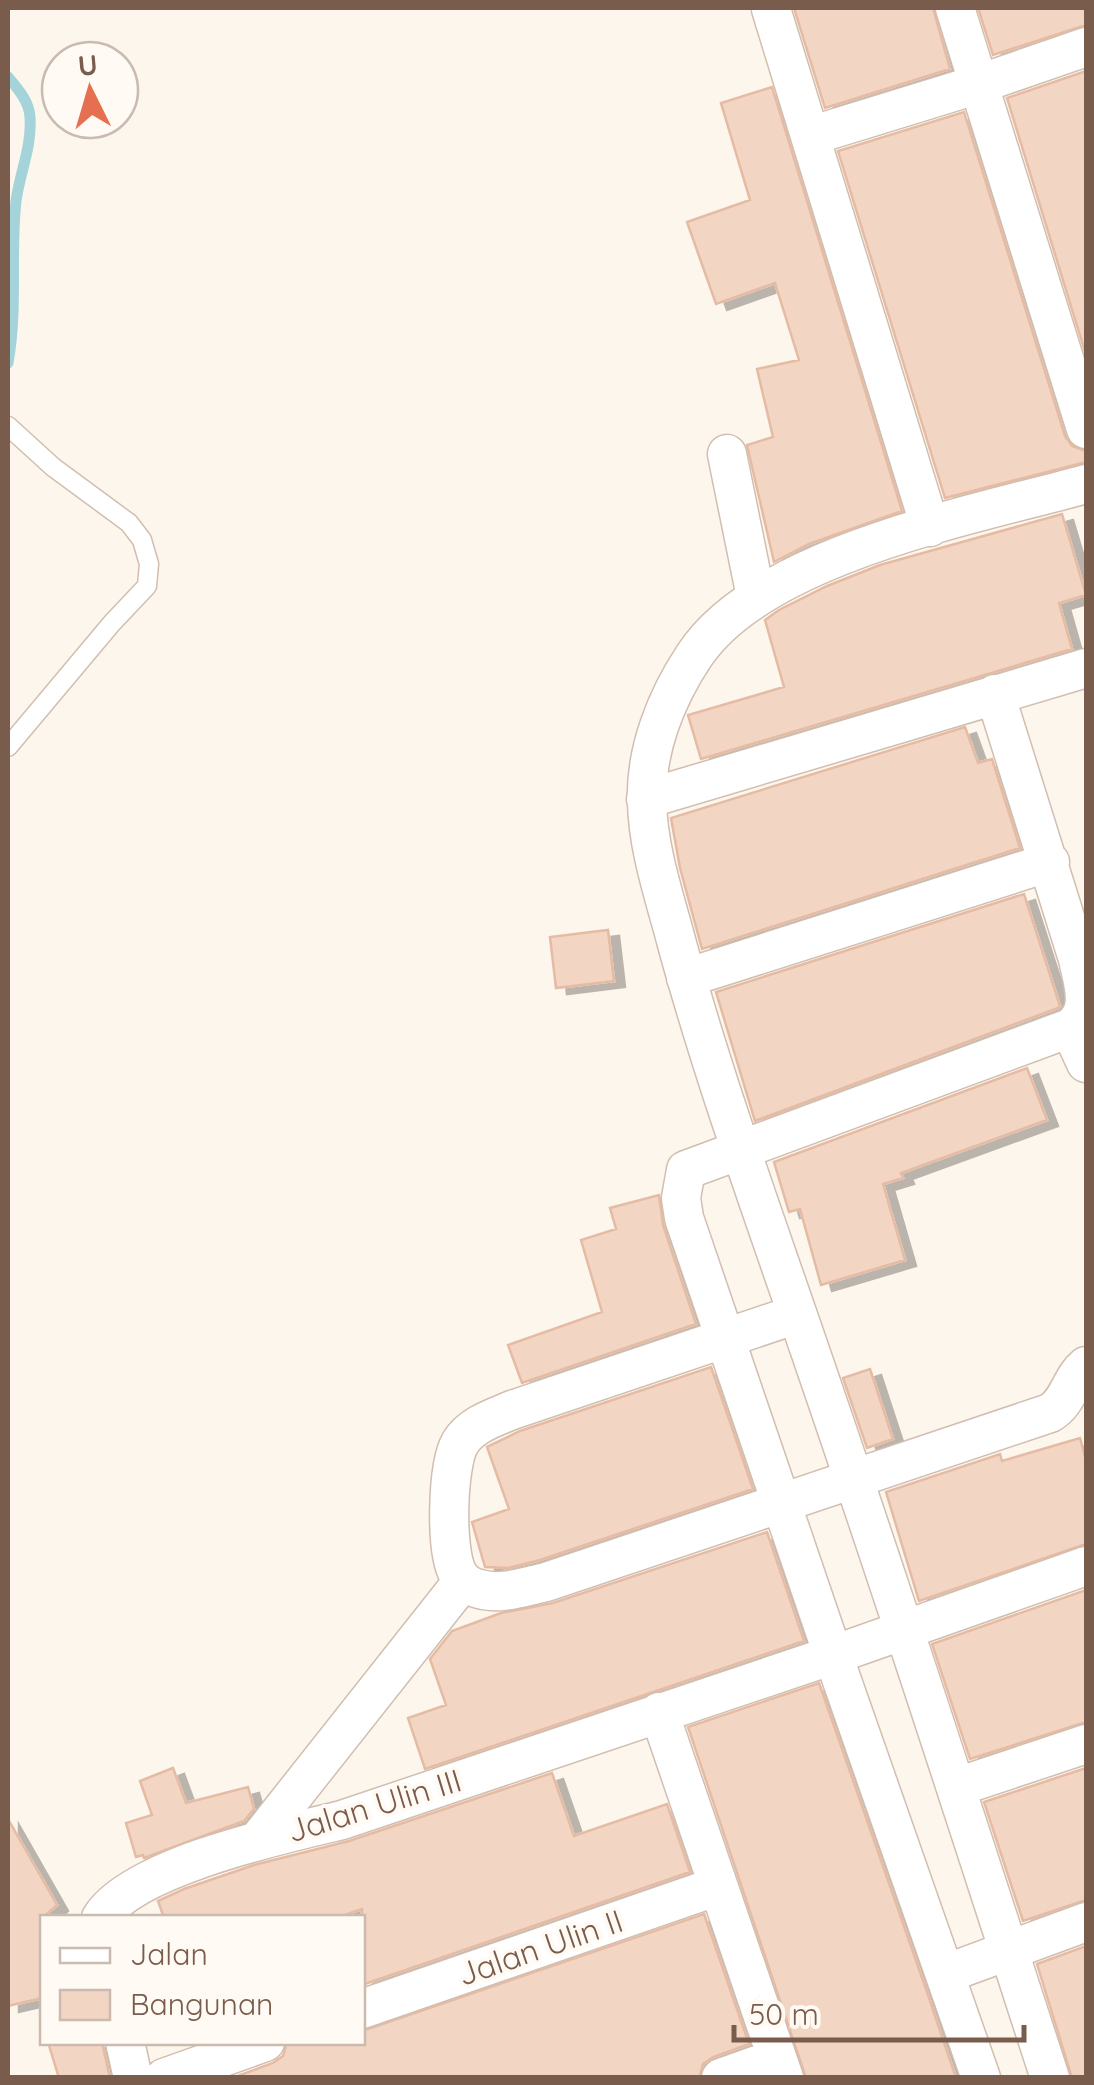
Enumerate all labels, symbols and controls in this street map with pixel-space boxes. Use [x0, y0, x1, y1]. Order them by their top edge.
north arrow [40, 40, 140, 140]
text: U [76, 46, 99, 83]
street label: Jalan Ulin III [282, 1760, 466, 1850]
street label: Jalan Ulin II [452, 1900, 628, 1994]
legend [40, 1915, 365, 2045]
text: Jalan [130, 1935, 208, 1973]
scale bar [734, 1980, 1024, 2042]
text: Bangunan [130, 1985, 273, 2023]
text: 50 m [749, 1995, 819, 2033]

